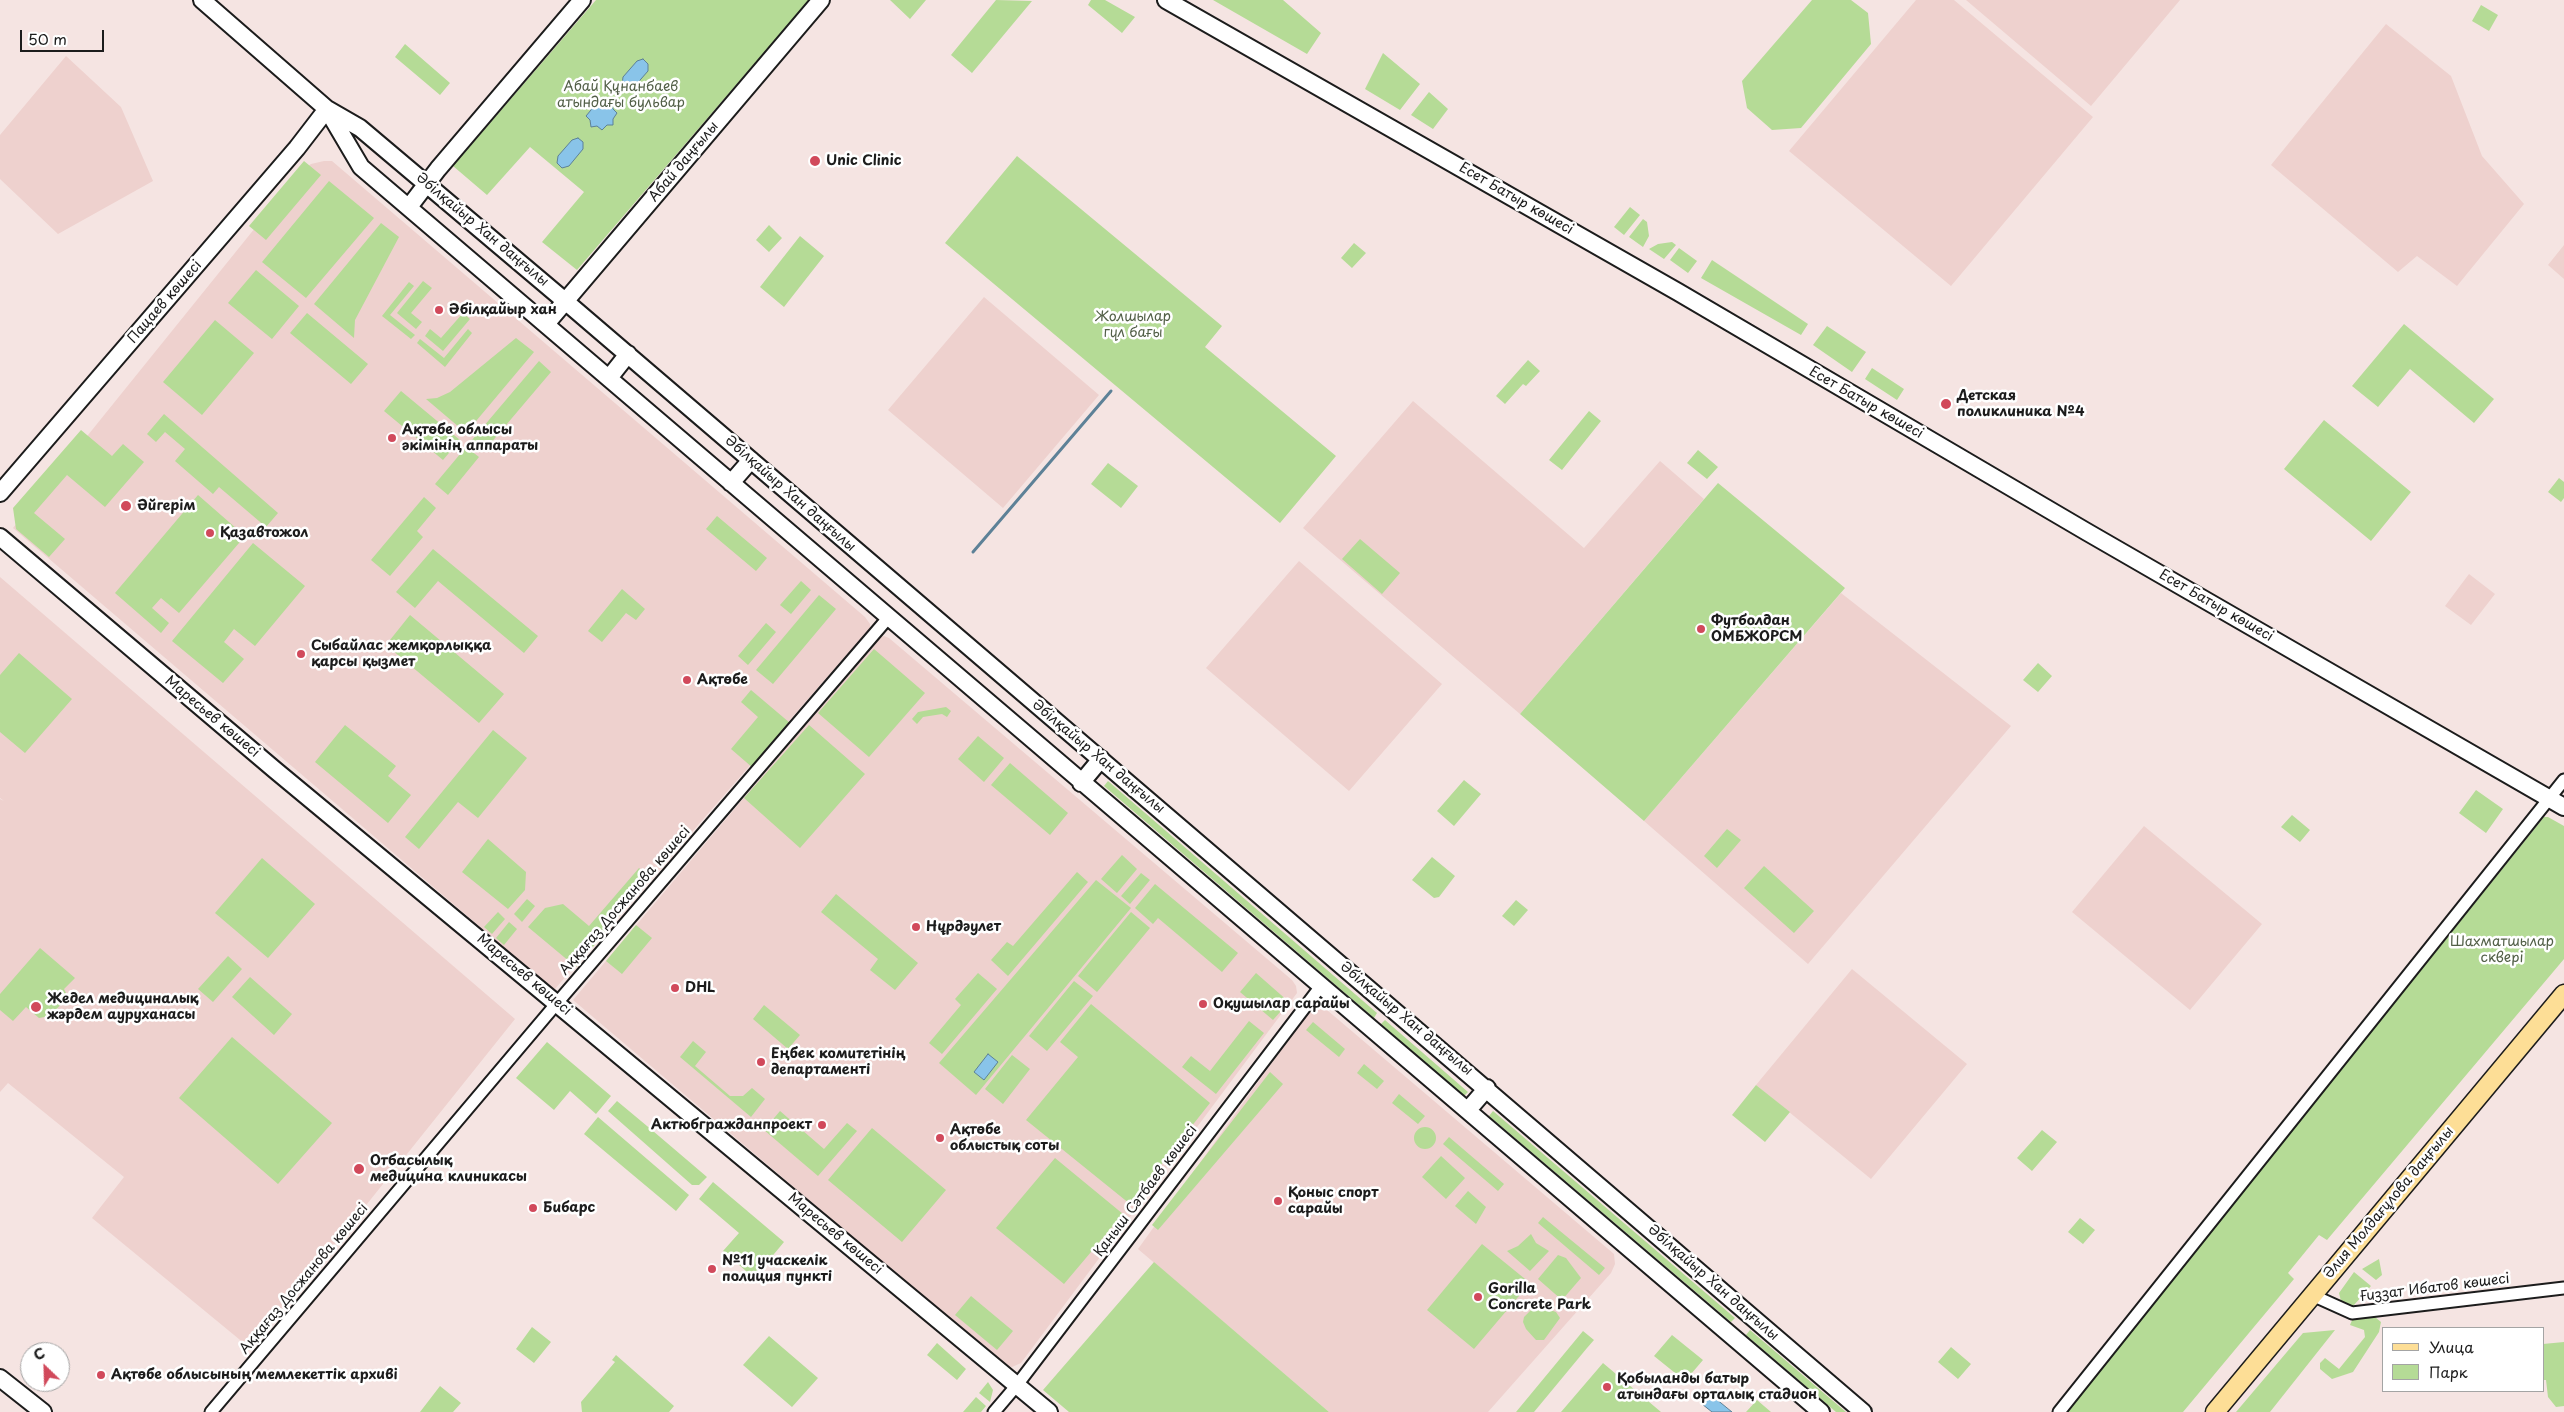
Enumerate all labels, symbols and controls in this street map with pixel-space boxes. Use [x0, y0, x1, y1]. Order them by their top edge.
scale bar [22, 20, 106, 52]
text: 50 m [28, 27, 67, 50]
park label: Абай Құнанбаев атындағы бульвар [557, 79, 685, 111]
street label: Абай даңғылы [646, 119, 722, 205]
place label: Unic Clinic [826, 153, 902, 169]
marker: Unic Clinic [808, 154, 822, 168]
street label: Есет Батыр көшесі [1456, 159, 1576, 239]
street label: Әбілқайыр Хан даңғылы [412, 170, 552, 290]
street label: Пацаев көшесі [124, 257, 206, 347]
place label: Әбілқайыр хан [449, 302, 557, 318]
marker: Әбілқайыр хан [433, 304, 445, 316]
park label: Жолшылар гүл бағы [1095, 309, 1171, 342]
street label: Есет Батыр көшесі [1806, 363, 1926, 443]
place label: Детская поликлиника №4 [1957, 388, 2084, 421]
marker: Детская поликлиника №4 [1939, 397, 1953, 411]
place label: Ақтөбе облысы әкімінің аппараты [402, 422, 538, 454]
marker: Ақтөбе облысы әкімінің аппараты [386, 432, 398, 444]
street label: Әбілқайыр Хан даңғылы [721, 433, 859, 555]
place label: Әйгерім [137, 498, 195, 514]
marker: Әйгерім [119, 499, 133, 513]
place label: Қазавтожол [220, 525, 308, 541]
marker: Қазавтожол [204, 527, 216, 539]
street label: Есет Батыр көшесі [2156, 566, 2276, 646]
place label: Футболдан ОМБЖОРСМ [1711, 613, 1803, 646]
marker: Футболдан ОМБЖОРСМ [1695, 623, 1707, 635]
place label: Сыбайлас жемқорлыққа қарсы қызмет [311, 638, 491, 670]
marker: Сыбайлас жемқорлыққа қарсы қызмет [295, 648, 307, 660]
place label: Ақтөбе [697, 672, 748, 688]
street label: Маресьев көшесі [161, 673, 263, 761]
marker: Ақтөбе [681, 674, 693, 686]
street label: Әбілқайыр Хан даңғылы [1028, 697, 1168, 817]
street label: Аққағаз Досжанова көшесі [556, 823, 694, 979]
place label: Нұрдәулет [926, 919, 1001, 935]
marker: Нұрдәулет [910, 921, 922, 933]
street label: Маресьев көшесі [473, 931, 575, 1019]
park label: Шахматшылар сквері [2450, 934, 2554, 966]
street label: Әбілқайыр Хан даңғылы [1336, 959, 1476, 1079]
place label: DHL [685, 980, 715, 996]
marker: DHL [669, 982, 681, 994]
place label: Жедел медициналық жәрдем ауруханасы [47, 991, 199, 1024]
place label: Оқушылар сарайы [1213, 996, 1350, 1012]
marker: Оқушылар сарайы [1197, 998, 1209, 1010]
marker: Жедел медициналық жәрдем ауруханасы [29, 1000, 43, 1014]
place label: Еңбек комитетінің департаменті [771, 1046, 905, 1078]
marker: Еңбек комитетінің департаменті [755, 1056, 767, 1068]
place label: Актюбгражданпроект [651, 1117, 812, 1133]
marker: Актюбгражданпроект [816, 1119, 828, 1131]
place label: Ақтөбе облыстық соты [950, 1122, 1059, 1154]
street label: Қаныш Сәтбаев көшесі [1091, 1122, 1201, 1260]
street label: Әлия Молдағұлова даңғылы [2320, 1124, 2458, 1282]
marker: Ақтөбе облыстық соты [934, 1132, 946, 1144]
place label: Отбасылық медицина клиникасы [370, 1153, 527, 1186]
marker: Отбасылық медицина клиникасы [352, 1162, 366, 1176]
place label: Қоныс спорт сарайы [1288, 1185, 1378, 1218]
street label: Маресьев көшесі [784, 1190, 886, 1278]
marker: Қоныс спорт сарайы [1272, 1195, 1284, 1207]
street label: Аққағаз Досжанова көшесі [236, 1200, 372, 1358]
place label: Бибарс [543, 1200, 595, 1216]
marker: Бибарс [527, 1202, 539, 1214]
street label: Әбілқайыр Хан даңғылы [1644, 1222, 1782, 1344]
place label: №11 учаскелік полиция пункті [722, 1253, 832, 1285]
marker: №11 учаскелік полиция пункті [706, 1263, 718, 1275]
street label: Ғиззат Ибатов көшесі [2359, 1270, 2511, 1306]
place label: Gorilla Concrete Park [1488, 1281, 1591, 1314]
marker: Gorilla Concrete Park [1472, 1291, 1484, 1303]
legend [2382, 1327, 2544, 1392]
text: Улица [2429, 1335, 2474, 1358]
north arrow [20, 1342, 70, 1392]
text: С [30, 1342, 48, 1365]
text: Парк [2429, 1360, 2468, 1383]
place label: Ақтөбе облысының мемлекеттік архиві [111, 1367, 398, 1383]
marker: Ақтөбе облысының мемлекеттік архиві [95, 1369, 107, 1381]
place label: Қобыланды батыр атындағы орталық стадион [1617, 1371, 1817, 1404]
marker: Қобыланды батыр атындағы орталық стадион [1601, 1381, 1613, 1393]

